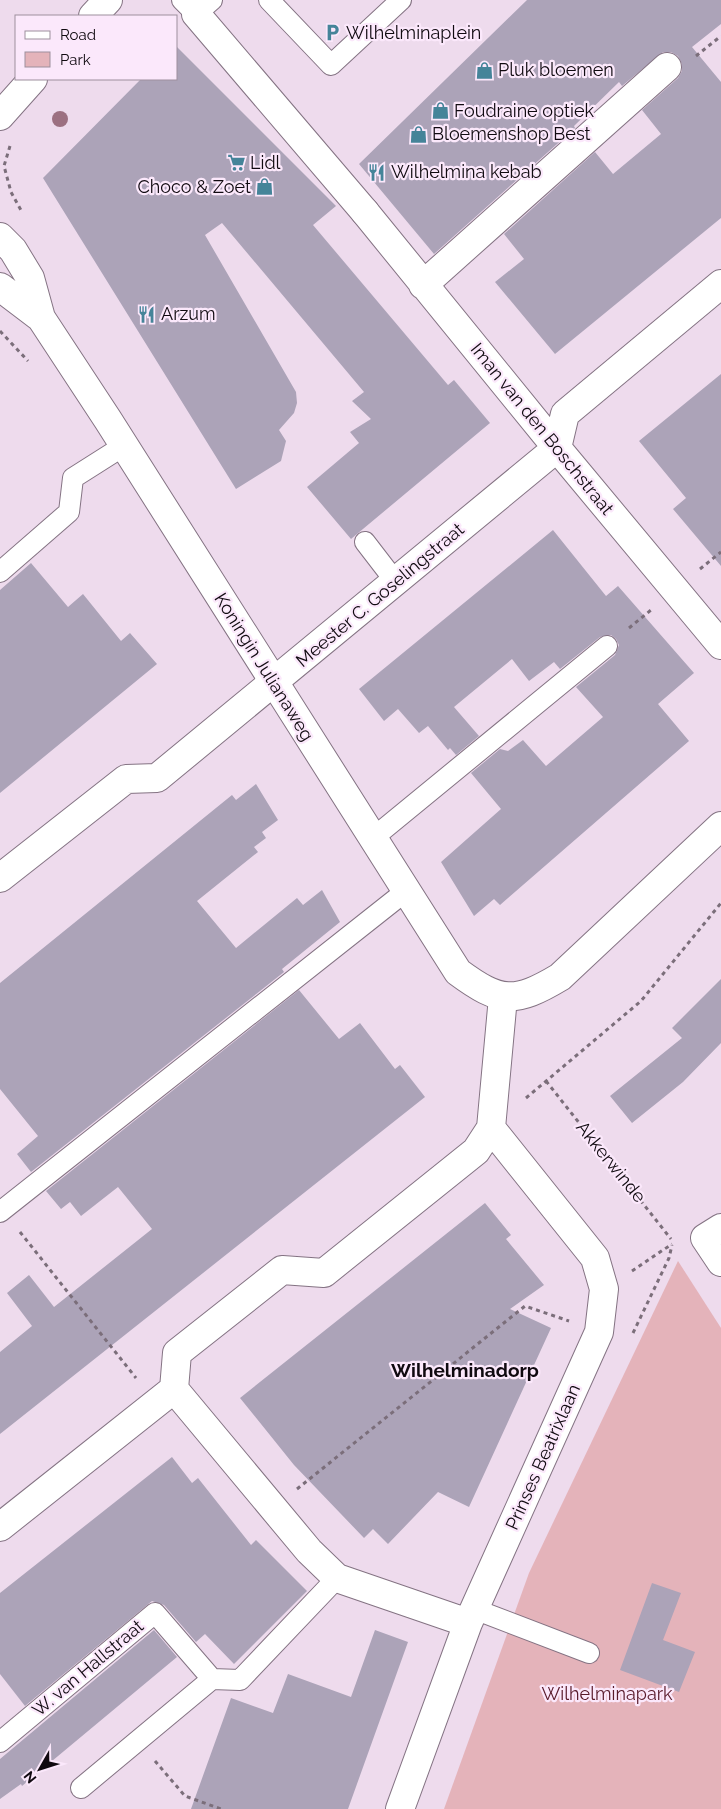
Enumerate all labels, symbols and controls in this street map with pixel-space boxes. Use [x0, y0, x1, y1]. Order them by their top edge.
legend [15, 15, 178, 80]
place label: Wilhelminaplein [346, 22, 481, 43]
parking icon: Wilhelminaplein [322, 23, 342, 43]
text: Road [60, 26, 96, 44]
text: Park [60, 51, 91, 69]
place label: Pluk bloemen [498, 59, 614, 80]
shop icon: Pluk bloemen [474, 60, 494, 80]
place label: Foudraine optiek [454, 100, 594, 121]
shop icon: Foudraine optiek [430, 101, 450, 121]
place label: Bloemenshop Best [432, 123, 591, 144]
shop icon: Bloemenshop Best [408, 124, 428, 144]
place label: Lidl [250, 152, 281, 173]
supermarket icon: Lidl [226, 153, 246, 173]
place label: Wilhelmina kebab [391, 161, 542, 182]
restaurant icon: Wilhelmina kebab [367, 162, 387, 182]
place label: Choco & Zoet [138, 176, 251, 197]
shop icon: Choco & Zoet [255, 177, 275, 197]
place label: Arzum [161, 303, 216, 324]
restaurant icon: Arzum [137, 304, 157, 324]
street label: Iman van den Boschstraat [467, 339, 618, 519]
street label: Meester C. Goselingstraat [291, 518, 468, 671]
street label: Koningin Julianaweg [210, 589, 318, 744]
street label: Akkerwinde [572, 1117, 651, 1207]
district label: Wilhelminadorp [391, 1359, 539, 1381]
street label: Prinses Beatrixlaan [501, 1381, 584, 1533]
street label: W. van Hallstraat [28, 1615, 148, 1720]
park label: Wilhelminapark [541, 1683, 673, 1704]
north arrow [15, 1744, 65, 1794]
text: N [20, 1768, 39, 1786]

